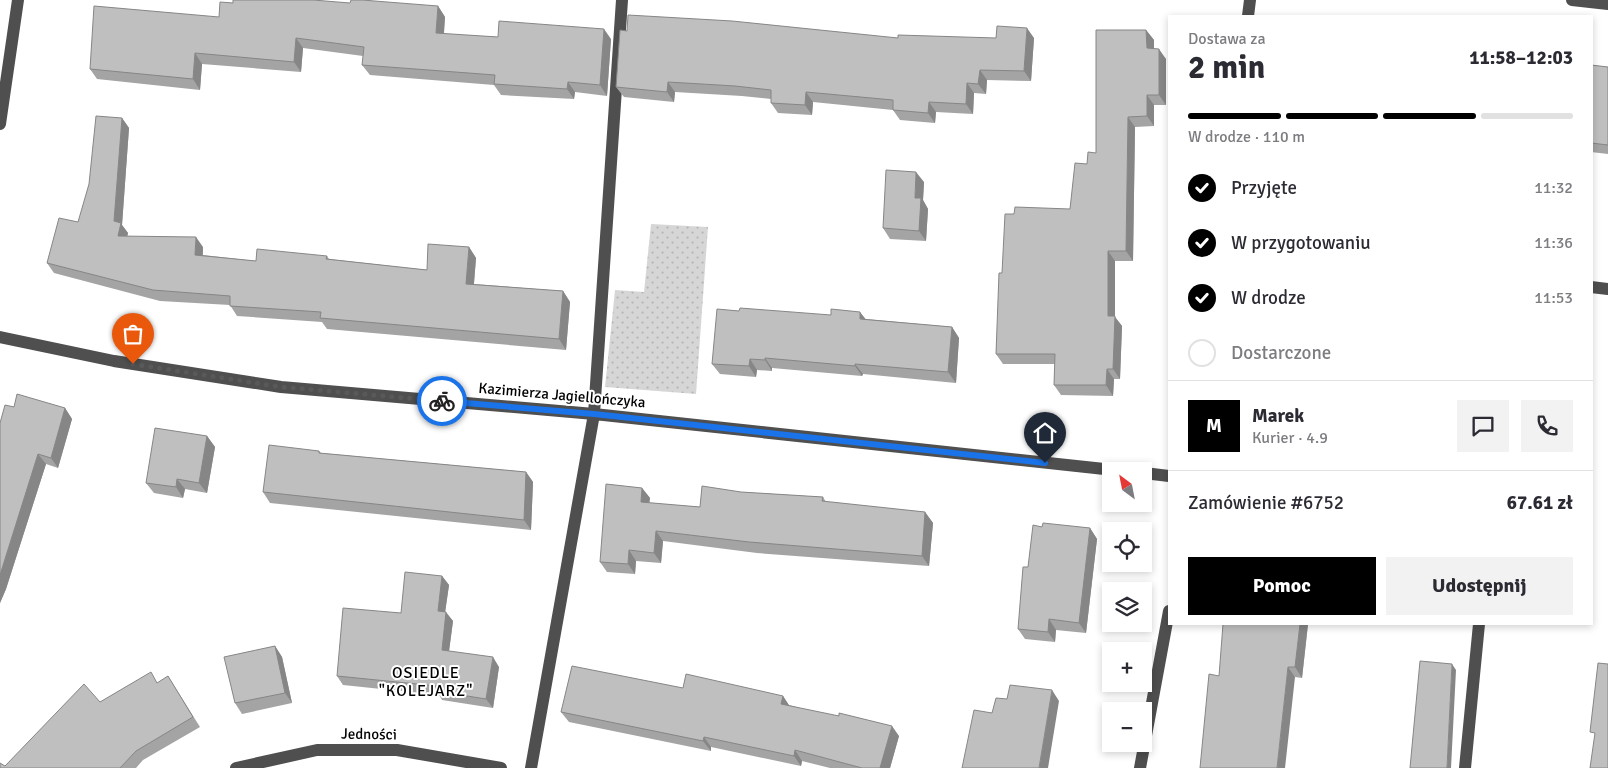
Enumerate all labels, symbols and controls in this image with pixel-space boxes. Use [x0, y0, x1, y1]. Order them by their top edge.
text: Dostawa za [1188, 29, 1266, 49]
text: 11:58–12:03 [1469, 46, 1573, 70]
text: 2 min [1188, 48, 1265, 87]
text: W drodze · 110 m [1188, 127, 1305, 147]
icon: check [1188, 174, 1216, 202]
text: Przyjęte [1231, 176, 1297, 200]
text: 11:32 [1534, 178, 1573, 198]
icon: check [1188, 229, 1216, 257]
text: W przygotowaniu [1231, 231, 1371, 255]
text: 11:36 [1534, 233, 1573, 253]
icon: check [1188, 284, 1216, 312]
text: W drodze [1231, 286, 1306, 310]
text: 11:53 [1534, 288, 1573, 308]
pin [112, 313, 154, 364]
icon: bag [119, 320, 147, 348]
text: Dostarczone [1231, 341, 1331, 365]
courier [417, 376, 467, 426]
street label: Kazimierza Jagiellończyka [478, 379, 646, 411]
icon: bike [428, 387, 456, 415]
button: chat [1457, 400, 1509, 452]
button: phone [1521, 400, 1573, 452]
text: Marek [1252, 404, 1304, 428]
pin [1024, 412, 1066, 463]
text: M [1206, 414, 1222, 438]
icon: home [1031, 419, 1059, 447]
text: Kurier · 4.9 [1252, 428, 1328, 448]
north arrow [1102, 462, 1152, 512]
map controls [1102, 462, 1152, 752]
text: Zamówienie #6752 [1188, 491, 1344, 515]
text: 67.61 zł [1507, 491, 1573, 515]
button: locate [1102, 522, 1152, 572]
button: Pomoc [1188, 557, 1376, 615]
button: Udostępnij [1386, 557, 1573, 615]
button: layers [1102, 582, 1152, 632]
button: + [1102, 642, 1152, 692]
district label: OSIEDLE "KOLEJARZ" [379, 663, 473, 701]
button: − [1102, 702, 1152, 752]
street label: Jedności [341, 725, 397, 743]

